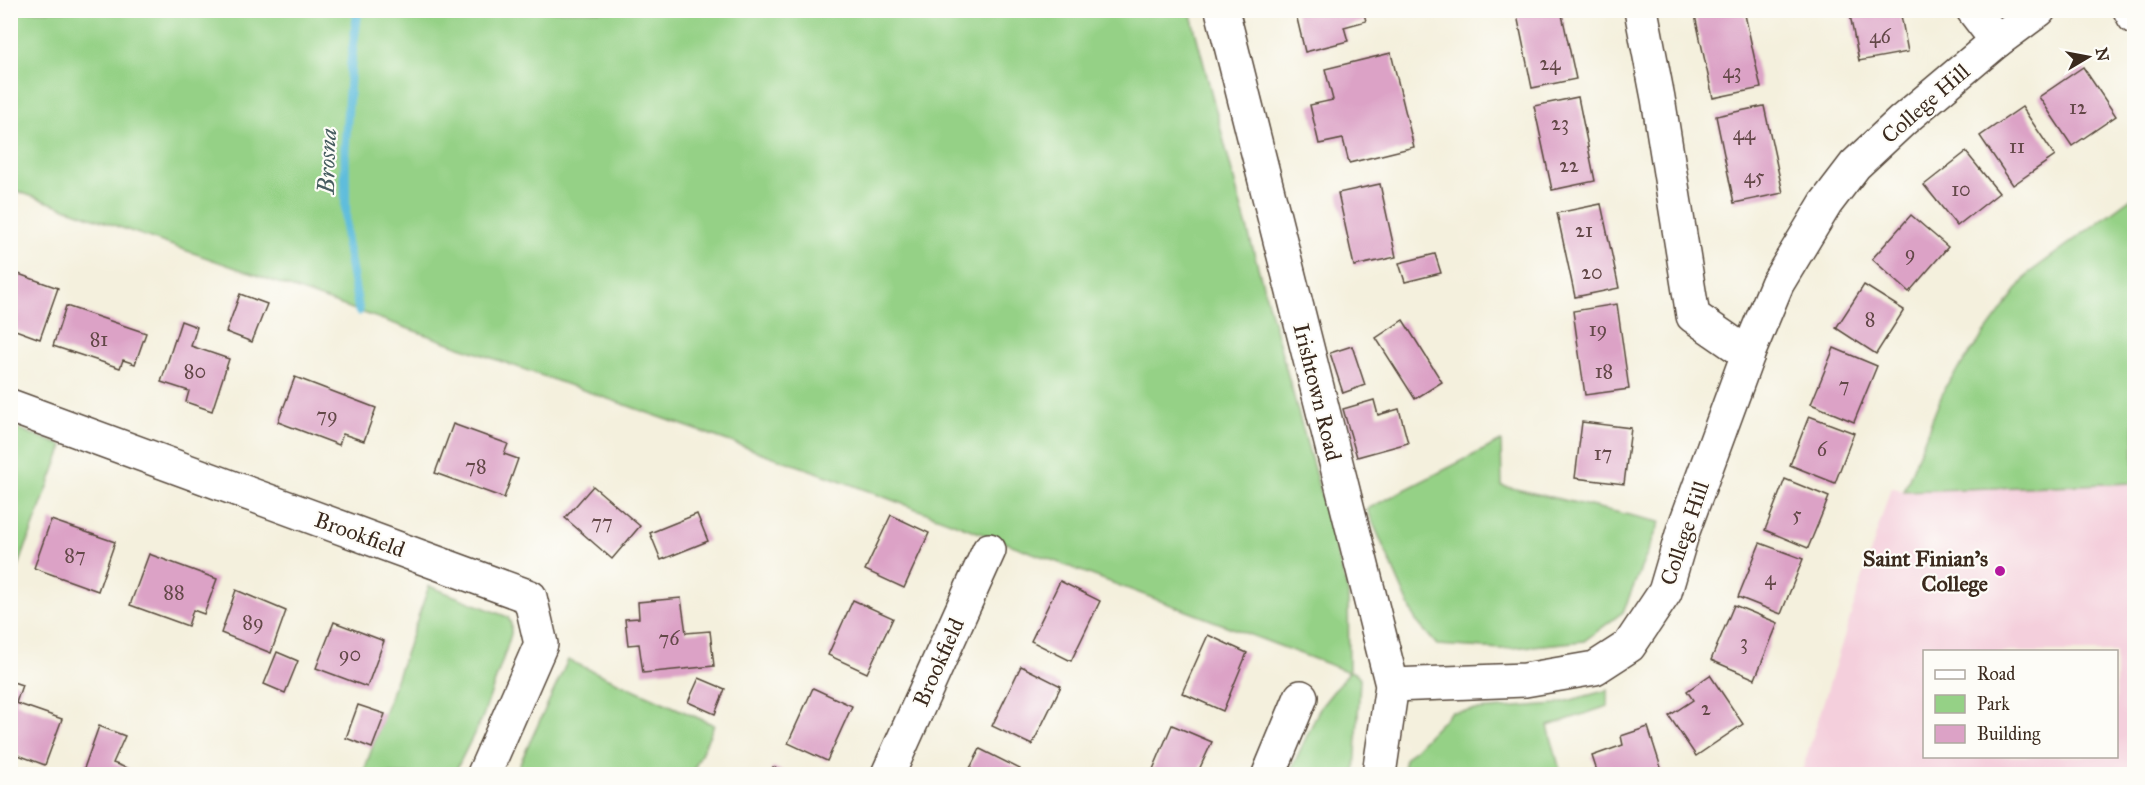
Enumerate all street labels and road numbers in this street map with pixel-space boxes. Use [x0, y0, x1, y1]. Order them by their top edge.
street label: College Hill [1876, 58, 1975, 149]
street label: Irishtown Road [1287, 321, 1348, 464]
street label: College Hill [1654, 478, 1715, 589]
street label: Brookfield [311, 506, 409, 563]
street label: Brookfield [907, 614, 970, 711]

